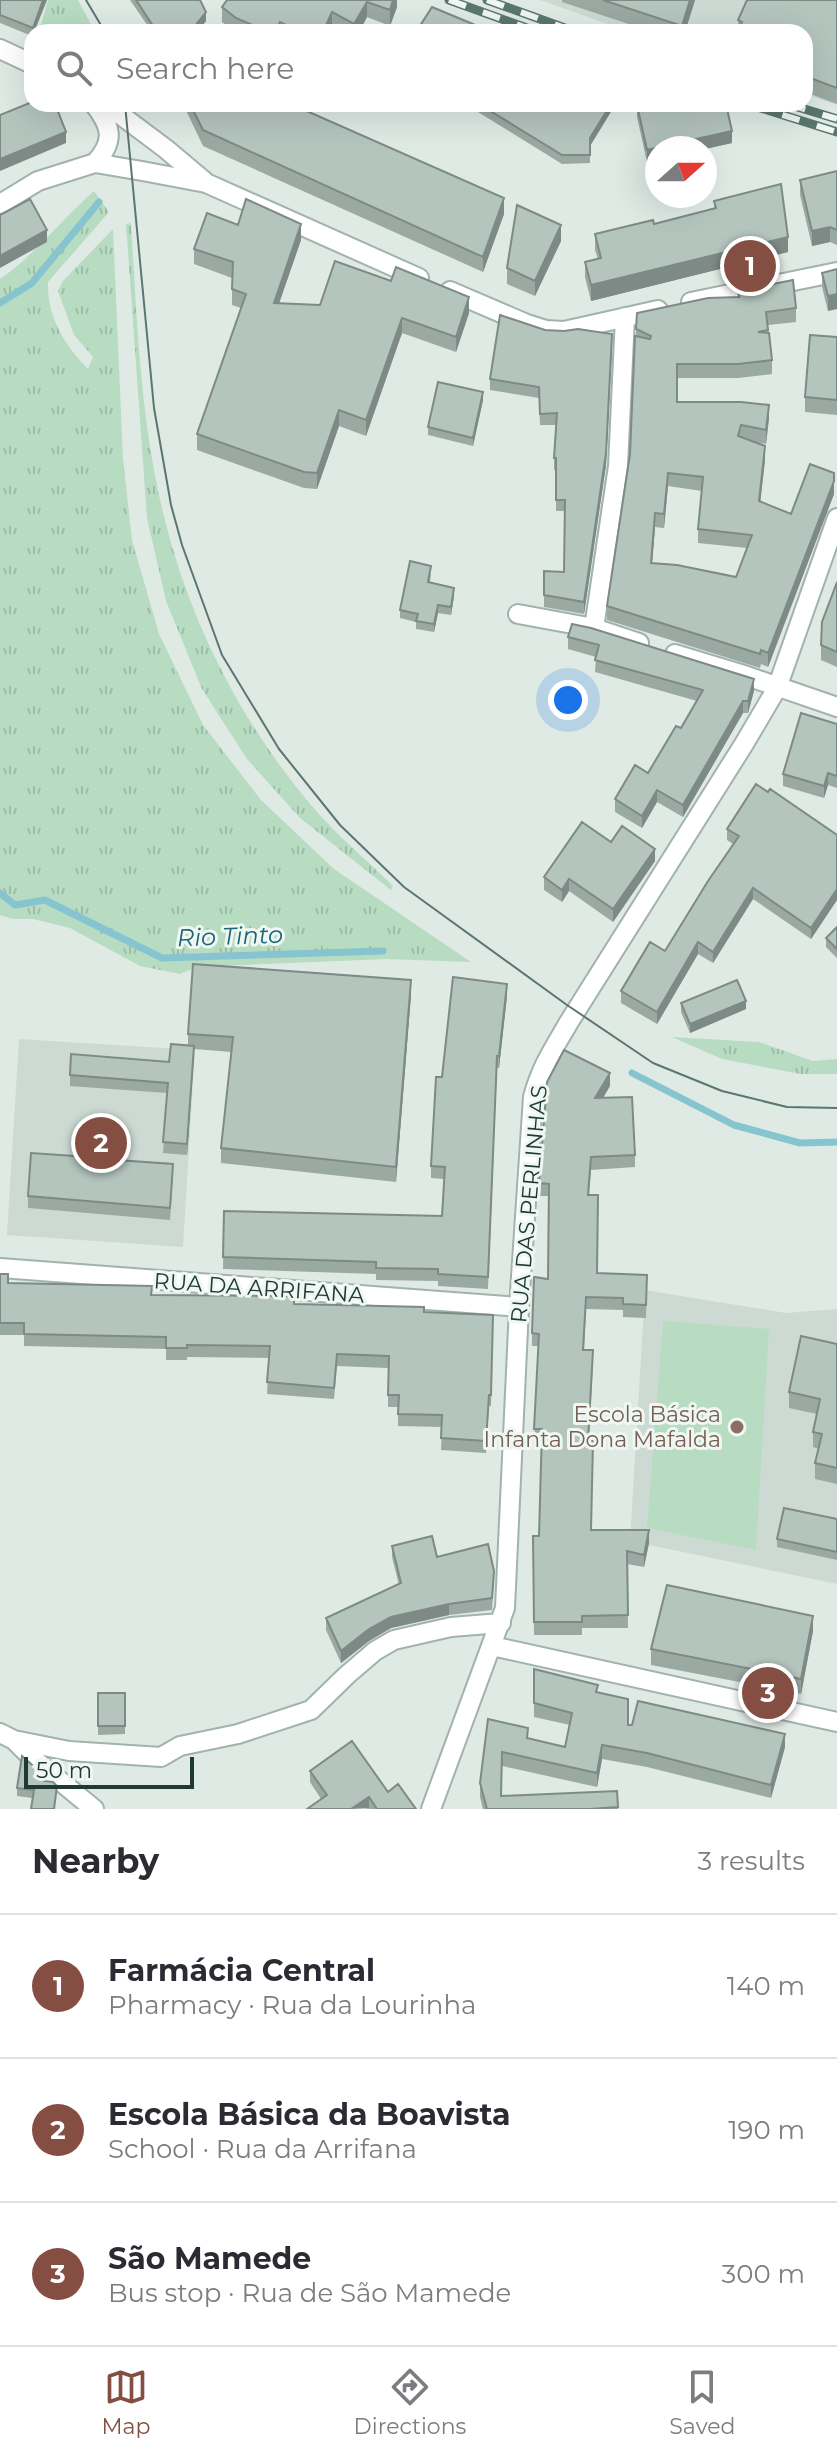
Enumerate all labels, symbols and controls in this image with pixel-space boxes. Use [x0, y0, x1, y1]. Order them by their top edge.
search box [24, 24, 813, 112]
icon: search [52, 46, 96, 90]
text: Search here [116, 50, 294, 87]
north arrow [645, 136, 717, 208]
pin: 1 [724, 236, 776, 296]
your location [548, 680, 588, 720]
water label: Rio Tinto [177, 920, 283, 952]
street label: RUA DAS PERLINHAS [505, 1084, 553, 1324]
pin: 2 [75, 1113, 127, 1173]
street label: RUA DA ARRIFANA [153, 1267, 365, 1309]
place label: Escola Básica Infanta Dona Mafalda [484, 1401, 721, 1453]
marker: Escola Básica Infanta Dona Mafalda [728, 1418, 746, 1436]
pin: 3 [742, 1663, 794, 1723]
scale bar [24, 1753, 194, 1789]
text: 50 m [36, 1757, 92, 1784]
text: Nearby [32, 1840, 159, 1882]
text: 3 results [698, 1845, 805, 1877]
text: Farmácia Central [108, 1952, 375, 1989]
text: 1 [53, 1970, 63, 2002]
text: 140 m [727, 1970, 805, 2002]
text: Pharmacy · Rua da Lourinha [108, 1989, 476, 2021]
text: Escola Básica da Boavista [108, 2096, 511, 2133]
text: 2 [50, 2114, 66, 2146]
text: 190 m [728, 2114, 805, 2146]
text: School · Rua da Arrifana [108, 2133, 417, 2165]
text: São Mamede [108, 2240, 311, 2277]
text: 3 [50, 2258, 66, 2290]
text: 300 m [722, 2258, 805, 2290]
text: Bus stop · Rua de São Mamede [108, 2277, 511, 2309]
tab: Map [102, 2365, 150, 2440]
tab: Directions [354, 2365, 466, 2440]
tab: Saved [669, 2365, 735, 2440]

